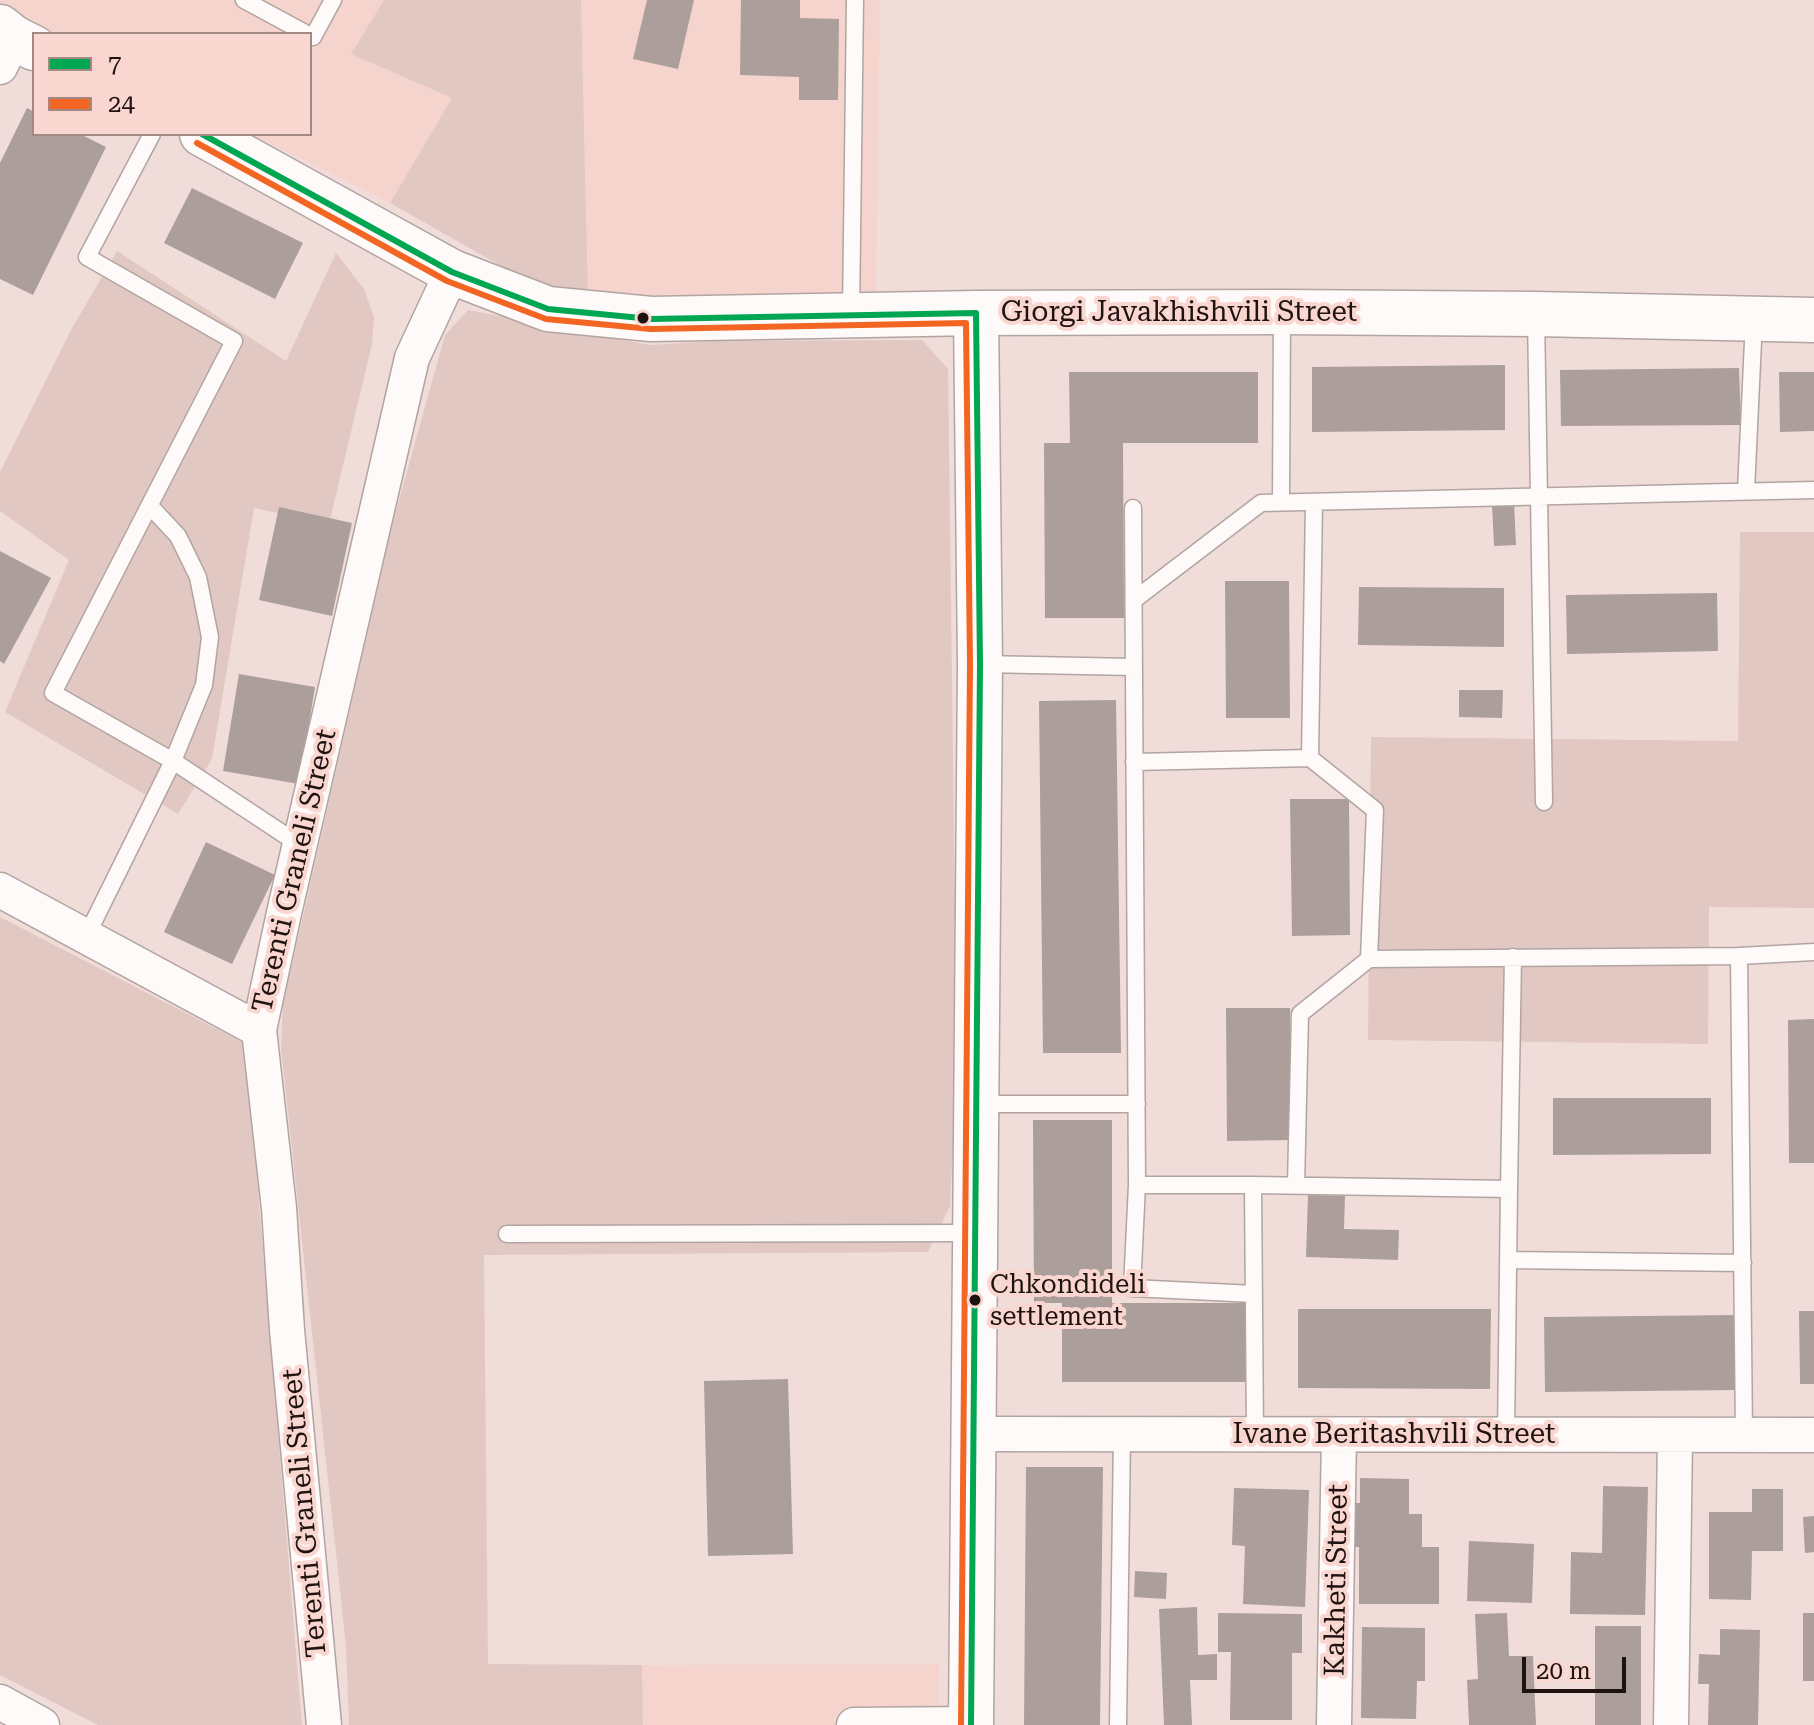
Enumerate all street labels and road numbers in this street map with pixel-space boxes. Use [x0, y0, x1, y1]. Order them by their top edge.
street label: Giorgi Javakhishvili Street [1001, 296, 1357, 330]
street label: Terenti Graneli Street [246, 726, 344, 1016]
street label: Terenti Graneli Street [276, 1367, 334, 1659]
street label: Ivane Beritashvili Street [1232, 1418, 1556, 1452]
street label: Kakheti Street [1319, 1484, 1355, 1676]

